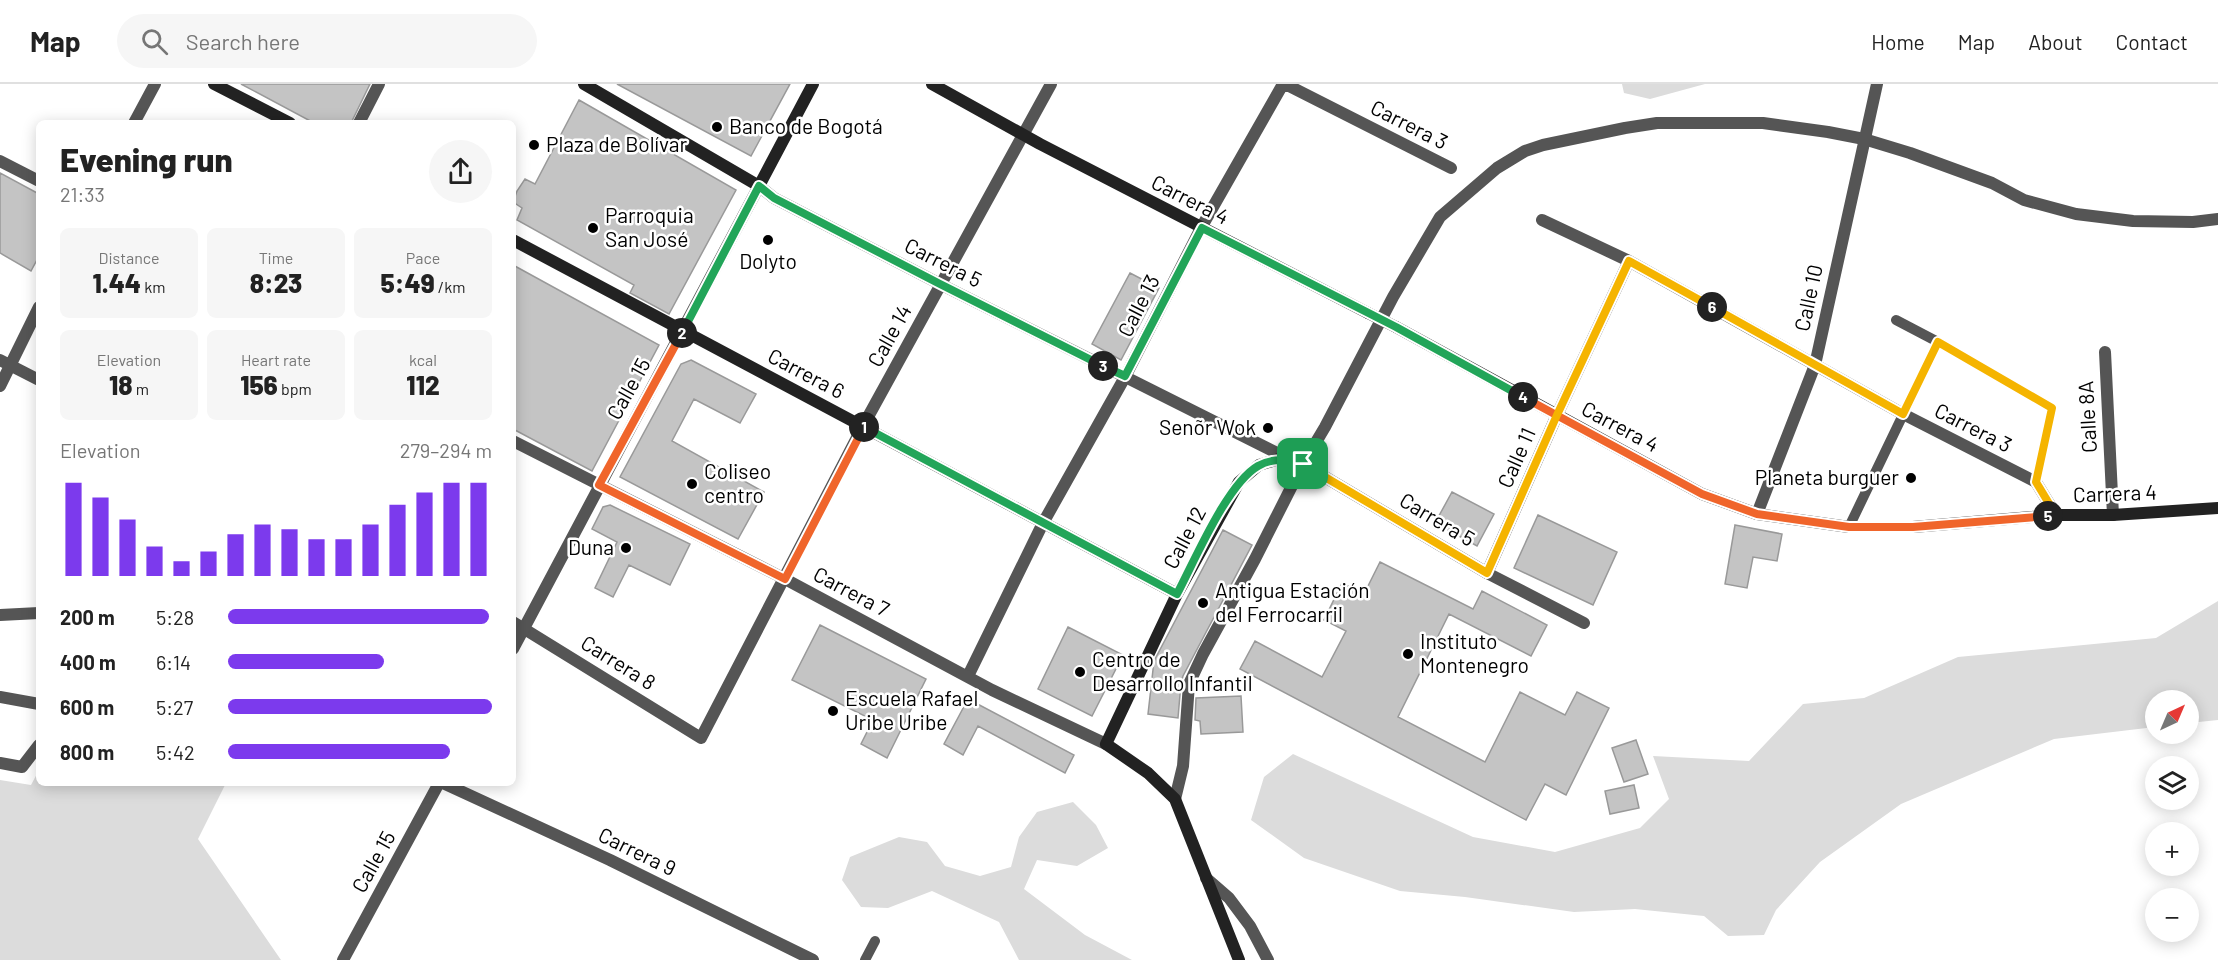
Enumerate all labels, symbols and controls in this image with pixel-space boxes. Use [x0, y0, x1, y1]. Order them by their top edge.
search box [117, 14, 537, 68]
text: Map [30, 24, 81, 58]
icon: search [138, 25, 171, 58]
text: Search here [186, 28, 300, 54]
text: Home [1871, 29, 1925, 54]
text: Map [1958, 29, 1995, 54]
text: About [2028, 29, 2083, 54]
text: Contact [2116, 29, 2188, 54]
street label: Carrera 3 [1367, 94, 1452, 154]
place label: Banco de Bogotá [729, 113, 883, 138]
marker: Banco de Bogotá [710, 120, 724, 134]
place label: Plaza de Bolívar [546, 131, 687, 156]
marker: Plaza de Bolívar [527, 138, 541, 152]
text: Evening run [60, 139, 233, 179]
button: share [429, 140, 492, 203]
street label: Carrera 4 [1148, 169, 1234, 229]
text: 21:33 [60, 182, 105, 206]
place label: Parroquia San José [605, 202, 694, 251]
marker: Parroquia San José [586, 221, 600, 235]
street label: Carrera 5 [901, 232, 986, 292]
marker: Dolyto [761, 233, 775, 247]
text: Distance [99, 248, 159, 267]
text: Time [259, 248, 293, 267]
text: Pace [406, 248, 440, 267]
place label: Dolyto [739, 248, 797, 273]
street label: Calle 10 [1788, 262, 1827, 333]
text: 1.44 [92, 267, 141, 298]
text: 8:23 [250, 267, 302, 298]
text: 5:49 [381, 267, 435, 298]
street label: Calle 13 [1111, 270, 1164, 341]
text: km [141, 277, 166, 296]
text: /km [435, 277, 465, 296]
pin: 6 [1697, 292, 1727, 322]
text: 6 [1708, 297, 1716, 316]
street label: Calle 14 [861, 300, 916, 371]
pin: 2 [667, 318, 697, 348]
text: 2 [678, 323, 686, 342]
street label: Carrera 6 [764, 342, 849, 403]
text: Elevation [97, 350, 161, 369]
text: Heart rate [241, 350, 311, 369]
text: kcal [409, 350, 437, 369]
pin: 3 [1088, 351, 1118, 381]
street label: Calle 15 [601, 353, 655, 423]
text: 3 [1099, 356, 1107, 375]
text: 18 [109, 369, 133, 400]
text: 156 [240, 369, 278, 400]
text: 112 [406, 369, 440, 400]
text: m [133, 379, 149, 398]
text: bpm [278, 379, 312, 398]
street label: Calle 8A [2072, 380, 2101, 454]
pin: 4 [1508, 382, 1538, 412]
text: 4 [1518, 387, 1528, 406]
street label: Carrera 4 [1578, 395, 1664, 456]
street label: Carrera 3 [1931, 397, 2016, 457]
pin: 1 [849, 412, 879, 442]
place label: Senõr Wok [1159, 414, 1256, 439]
text: 1 [861, 417, 867, 436]
marker: Senõr Wok [1261, 421, 1275, 435]
street label: Calle 11 [1491, 423, 1540, 491]
text: Elevation [60, 438, 141, 462]
text: 279–294 m [400, 438, 492, 462]
pin [1277, 438, 1328, 489]
icon: arrive [1286, 447, 1319, 480]
place label: Coliseo centro [704, 458, 771, 507]
place label: Planeta burguer [1755, 464, 1899, 489]
marker: Planeta burguer [1904, 471, 1918, 485]
marker: Coliseo centro [685, 477, 699, 491]
street label: Carrera 4 [2073, 479, 2157, 506]
street label: Carrera 5 [1396, 487, 1480, 551]
pin: 5 [2033, 501, 2063, 531]
street label: Calle 12 [1157, 502, 1210, 573]
text: 5 [2044, 506, 2052, 525]
place label: Duna [568, 534, 614, 559]
marker: Duna [619, 541, 633, 555]
street label: Carrera 7 [810, 560, 894, 621]
place label: Antigua Estación del Ferrocarril [1215, 577, 1370, 626]
marker: Antigua Estación del Ferrocarril [1196, 596, 1210, 610]
text: 200 m [60, 605, 115, 629]
text: 5:28 [156, 605, 194, 629]
place label: Instituto Montenegro [1420, 628, 1529, 677]
street label: Carrera 8 [577, 629, 661, 694]
place label: Centro de Desarrollo Infantil [1092, 646, 1252, 695]
marker: Instituto Montenegro [1401, 647, 1415, 661]
text: 400 m [60, 650, 116, 674]
text: 6:14 [156, 650, 191, 674]
marker: Centro de Desarrollo Infantil [1073, 665, 1087, 679]
place label: Escuela Rafael Uribe Uribe [845, 685, 978, 734]
north arrow [2145, 690, 2199, 744]
map controls [2145, 690, 2199, 942]
text: 600 m [60, 695, 114, 719]
text: 5:27 [156, 695, 193, 719]
marker: Escuela Rafael Uribe Uribe [826, 704, 840, 718]
text: 800 m [60, 740, 114, 764]
text: 5:42 [156, 740, 195, 764]
button: layers [2145, 756, 2199, 810]
street label: Carrera 9 [595, 821, 681, 880]
button: + [2145, 822, 2199, 876]
street label: Calle 15 [346, 826, 400, 896]
button: − [2145, 888, 2199, 942]

